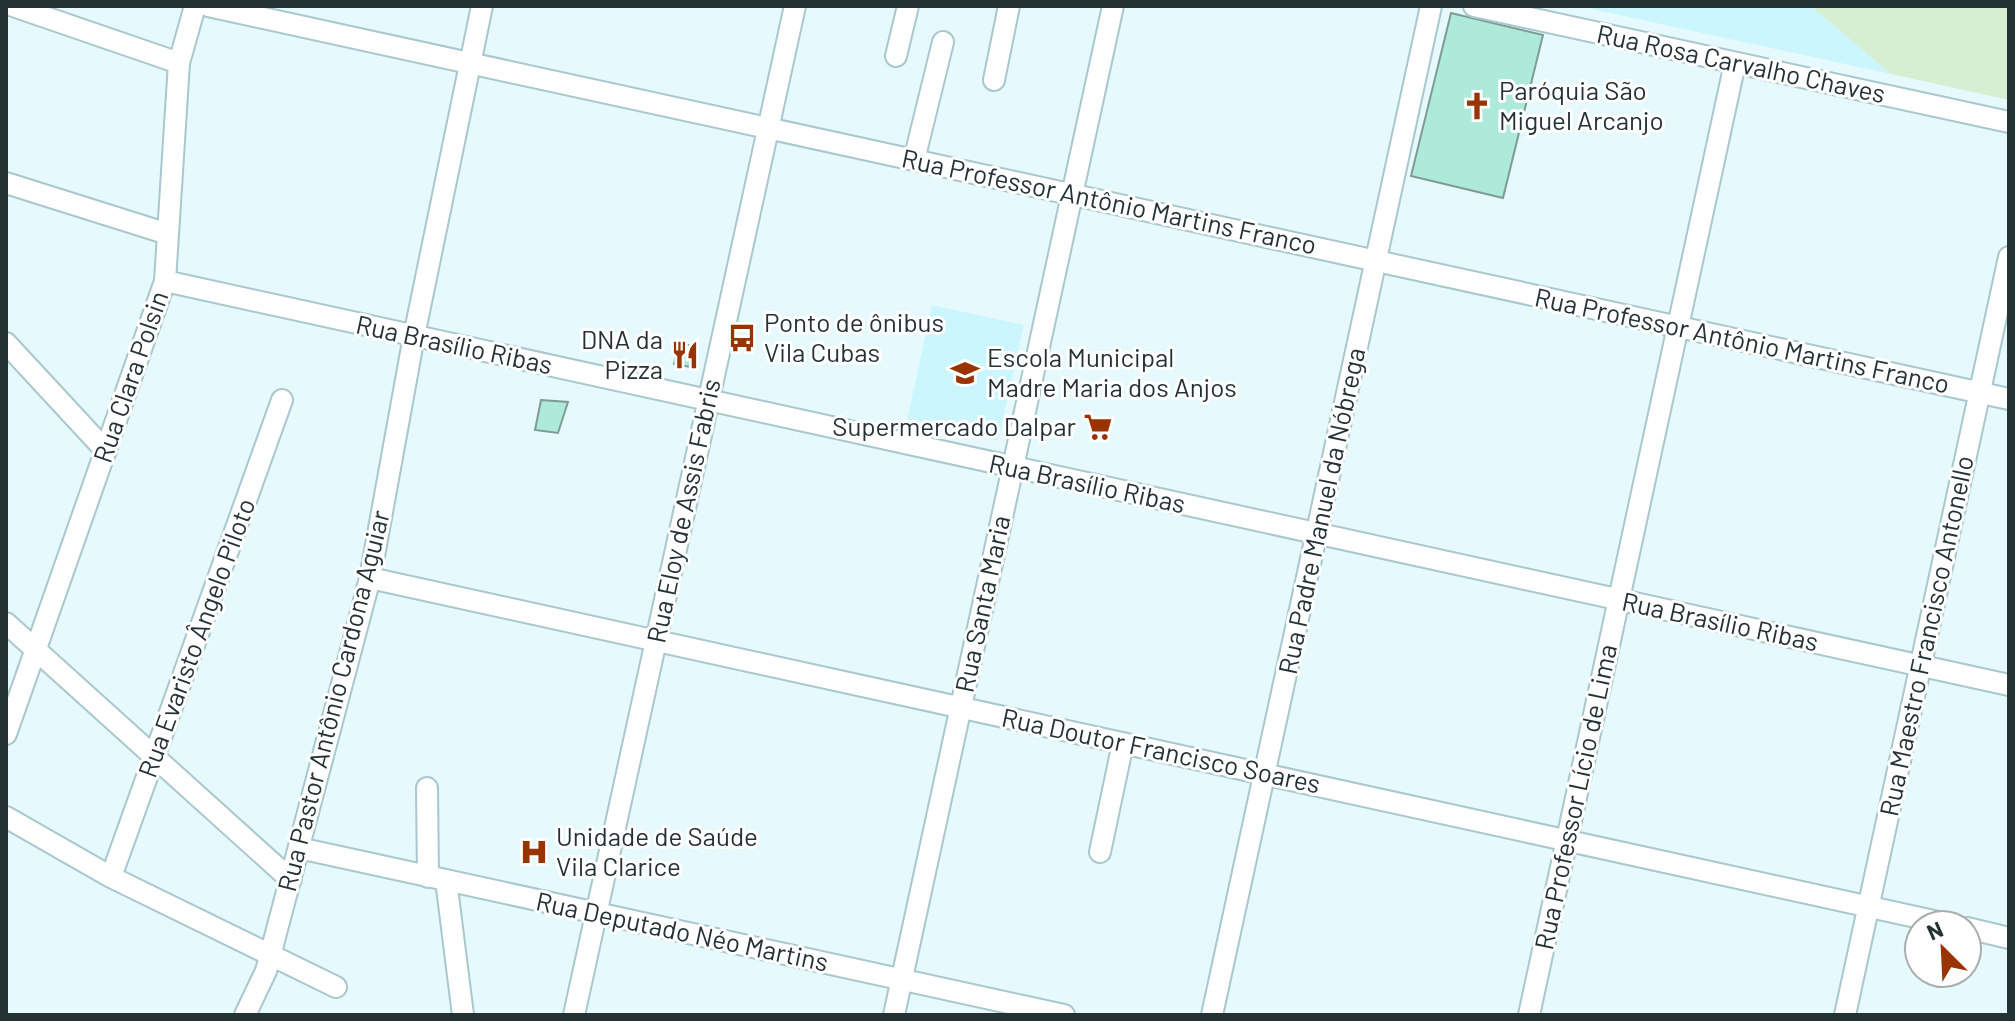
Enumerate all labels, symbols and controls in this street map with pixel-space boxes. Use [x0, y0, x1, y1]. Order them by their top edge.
street label: Rua Rosa Carvalho Chaves [1594, 17, 1888, 108]
place label: Paróquia São Miguel Arcanjo [1499, 74, 1664, 135]
church icon: Paróquia São Miguel Arcanjo [1462, 91, 1492, 121]
street label: Rua Professor Antônio Martins Franco [899, 141, 1319, 260]
street label: Rua Professor Antônio Martins Franco [1532, 280, 1952, 399]
street label: Rua Clara Polsin [86, 287, 173, 466]
place label: Ponto de ônibus Vila Cubas [764, 306, 944, 367]
street label: Rua Brasílio Ribas [353, 308, 555, 379]
place label: DNA da Pizza [581, 323, 663, 384]
bus stop icon: Ponto de ônibus Vila Cubas [727, 323, 757, 353]
restaurant icon: DNA da Pizza [670, 340, 700, 370]
place label: Escola Municipal Madre Maria dos Anjos [987, 341, 1237, 402]
street label: Rua Padre Manuel da Nóbrega [1271, 345, 1370, 677]
school or university icon: Escola Municipal Madre Maria dos Anjos [950, 358, 980, 388]
street label: Rua Eloy de Assis Fabris [639, 376, 726, 645]
place label: Supermercado Dalpar [832, 410, 1077, 441]
supermarket icon: Supermercado Dalpar [1083, 412, 1113, 442]
street label: Rua Brasílio Ribas [986, 447, 1188, 518]
street label: Rua Maestro Francisco Antonello [1872, 453, 1979, 819]
street label: Rua Evaristo Ângelo Piloto [131, 494, 261, 781]
street label: Rua Pastor Antônio Cardona Aguiar [270, 506, 395, 894]
street label: Rua Santa Maria [948, 512, 1015, 695]
street label: Rua Brasílio Ribas [1619, 585, 1821, 656]
street label: Rua Professor Lício de Lima [1527, 641, 1622, 952]
street label: Rua Doutor Francisco Soares [999, 701, 1323, 798]
place label: Unidade de Saúde Vila Clarice [556, 820, 758, 881]
hospital icon: Unidade de Saúde Vila Clarice [519, 837, 549, 867]
street label: Rua Deputado Néo Martins [533, 884, 831, 977]
north arrow [1903, 909, 1983, 989]
text: N [1922, 915, 1946, 945]

